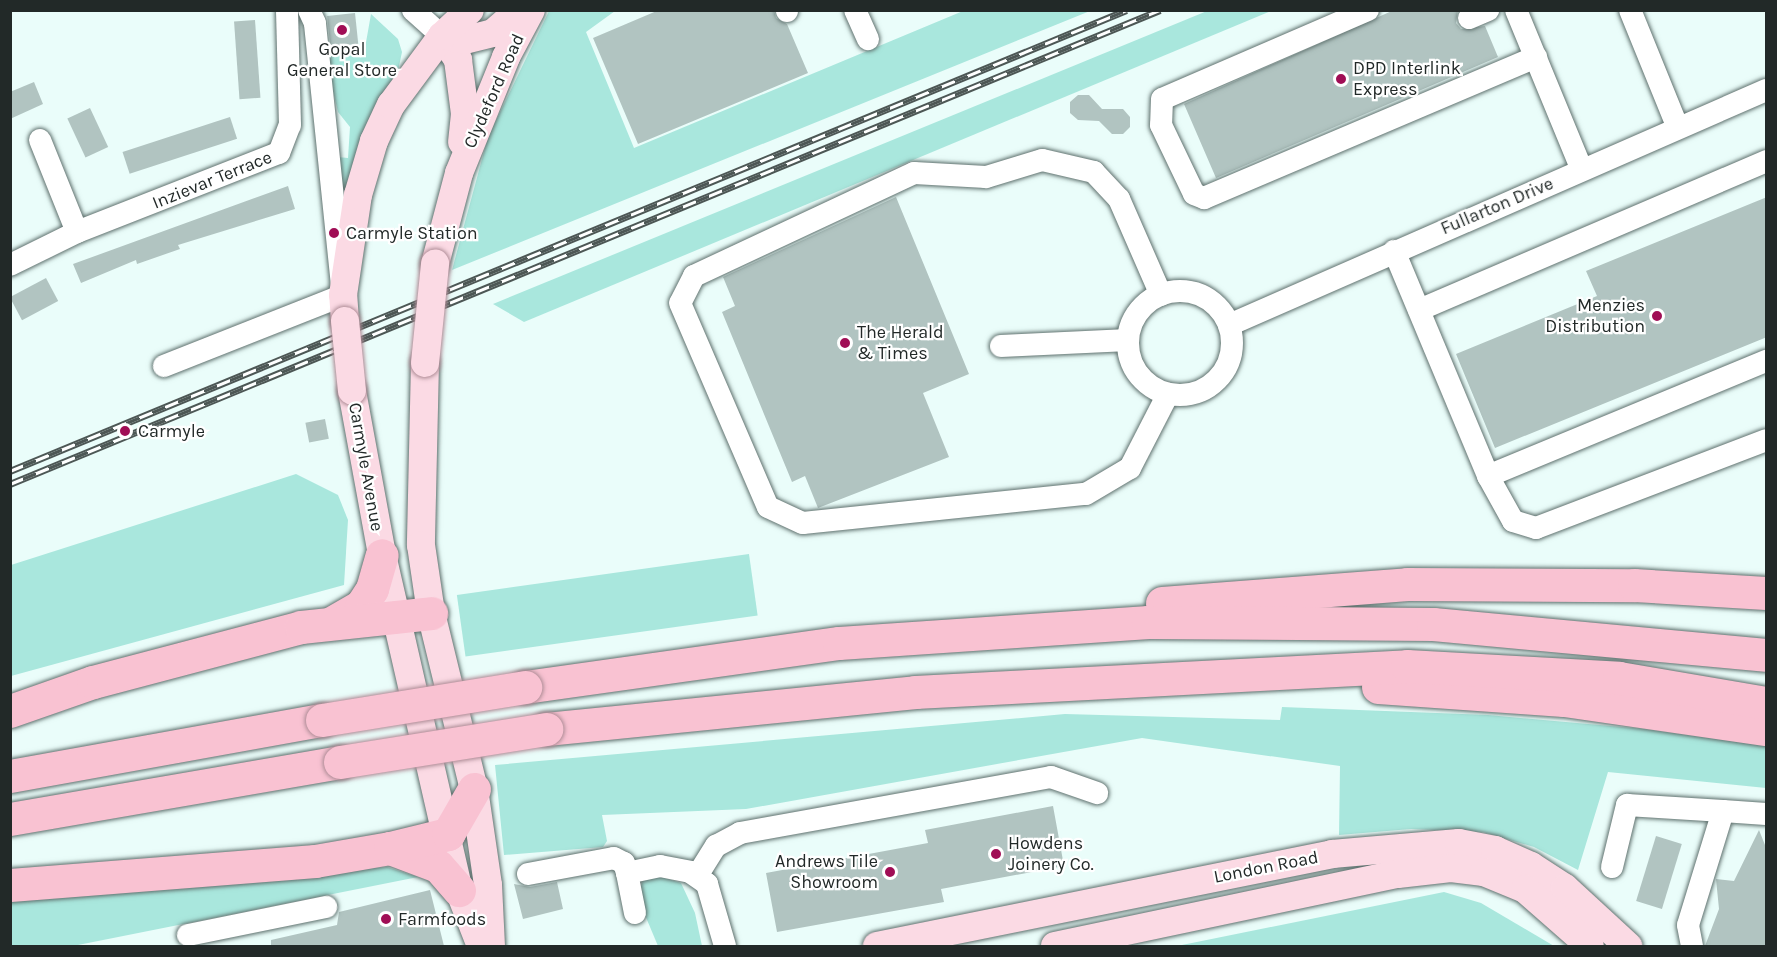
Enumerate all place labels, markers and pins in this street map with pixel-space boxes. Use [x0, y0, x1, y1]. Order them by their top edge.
marker: Gopal General Store [335, 23, 349, 37]
place label: Gopal General Store [287, 39, 397, 82]
place label: DPD Interlink Express [1353, 58, 1461, 100]
marker: DPD Interlink Express [1334, 72, 1348, 86]
place label: Carmyle Station [346, 222, 478, 244]
marker: Carmyle Station [327, 226, 341, 240]
place label: Menzies Distribution [1545, 295, 1645, 338]
marker: Menzies Distribution [1650, 309, 1664, 323]
place label: The Herald & Times [857, 322, 944, 364]
marker: The Herald & Times [838, 336, 852, 350]
place label: Carmyle [138, 420, 205, 442]
marker: Carmyle [116, 422, 134, 440]
place label: Howdens Joinery Co. [1008, 833, 1094, 876]
marker: Howdens Joinery Co. [989, 847, 1003, 861]
place label: Andrews Tile Showroom [775, 851, 878, 894]
marker: Andrews Tile Showroom [883, 865, 897, 879]
place label: Farmfoods [398, 908, 486, 930]
marker: Farmfoods [379, 912, 393, 926]

